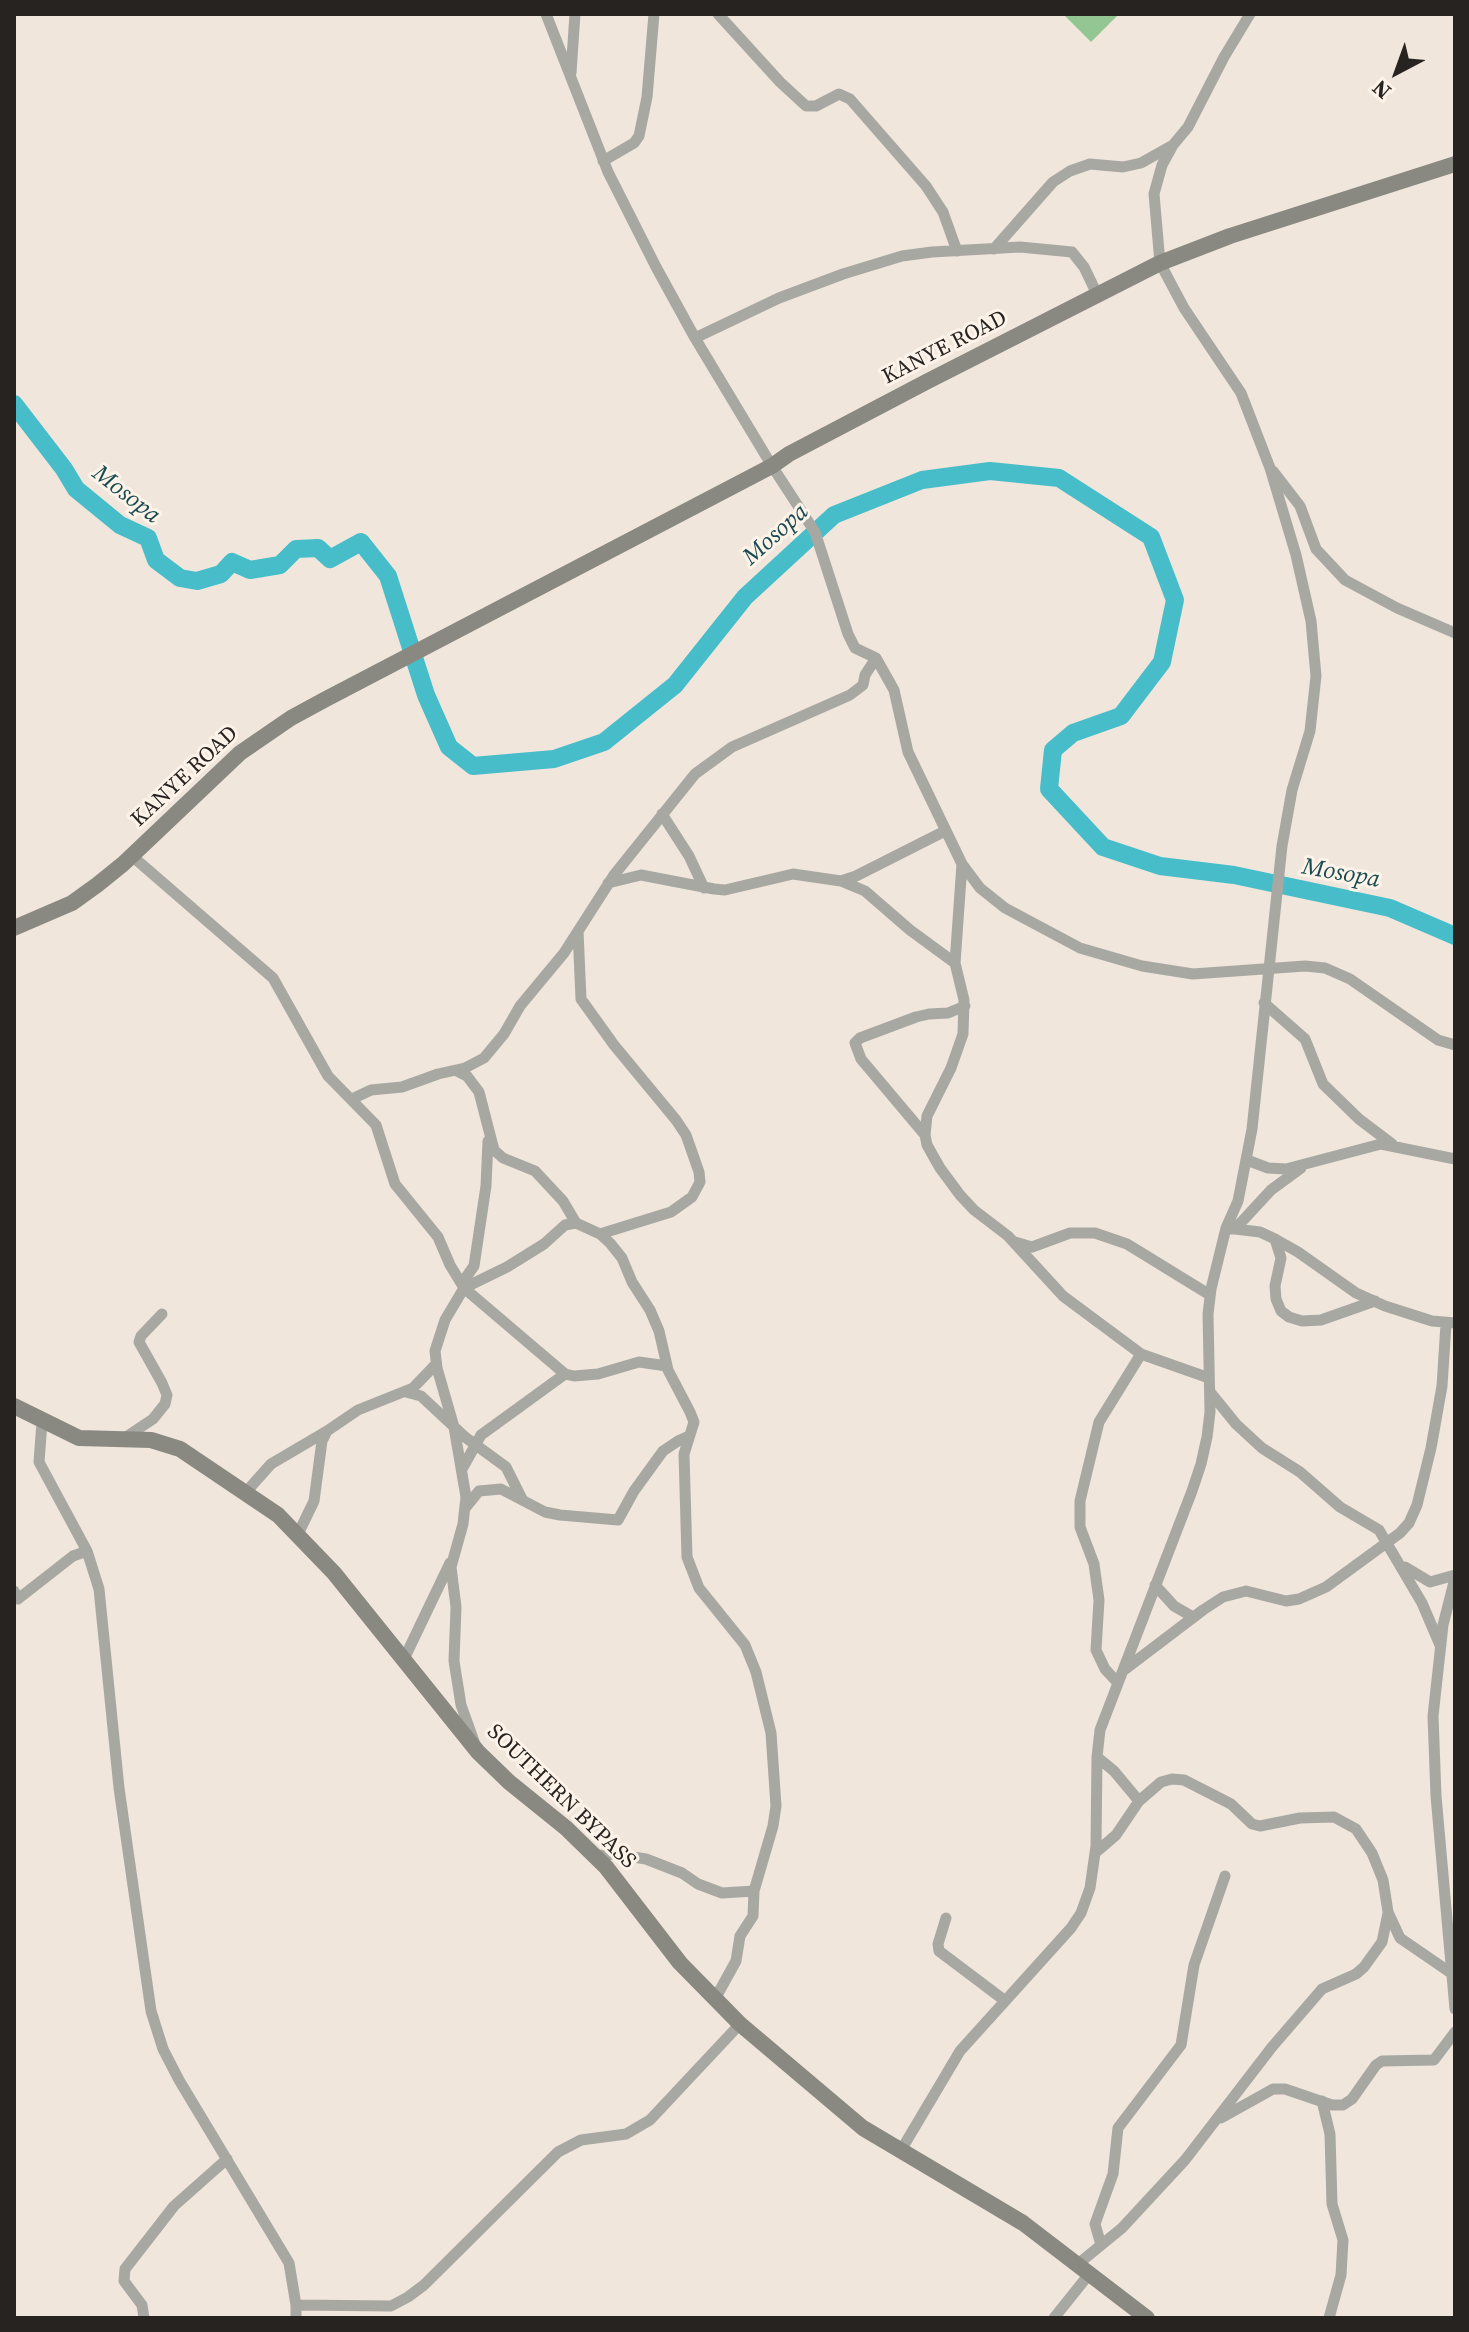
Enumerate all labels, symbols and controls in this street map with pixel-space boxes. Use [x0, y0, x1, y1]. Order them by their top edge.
north arrow [1357, 32, 1437, 112]
text: N [1365, 74, 1397, 107]
street label: KANYE ROAD [878, 305, 1012, 391]
water label: Mosopa [86, 460, 166, 530]
water label: Mosopa [737, 498, 815, 572]
street label: KANYE ROAD [126, 721, 244, 833]
water label: Mosopa [1300, 853, 1382, 895]
street label: SOUTHERN BYPASS [481, 1719, 641, 1875]

